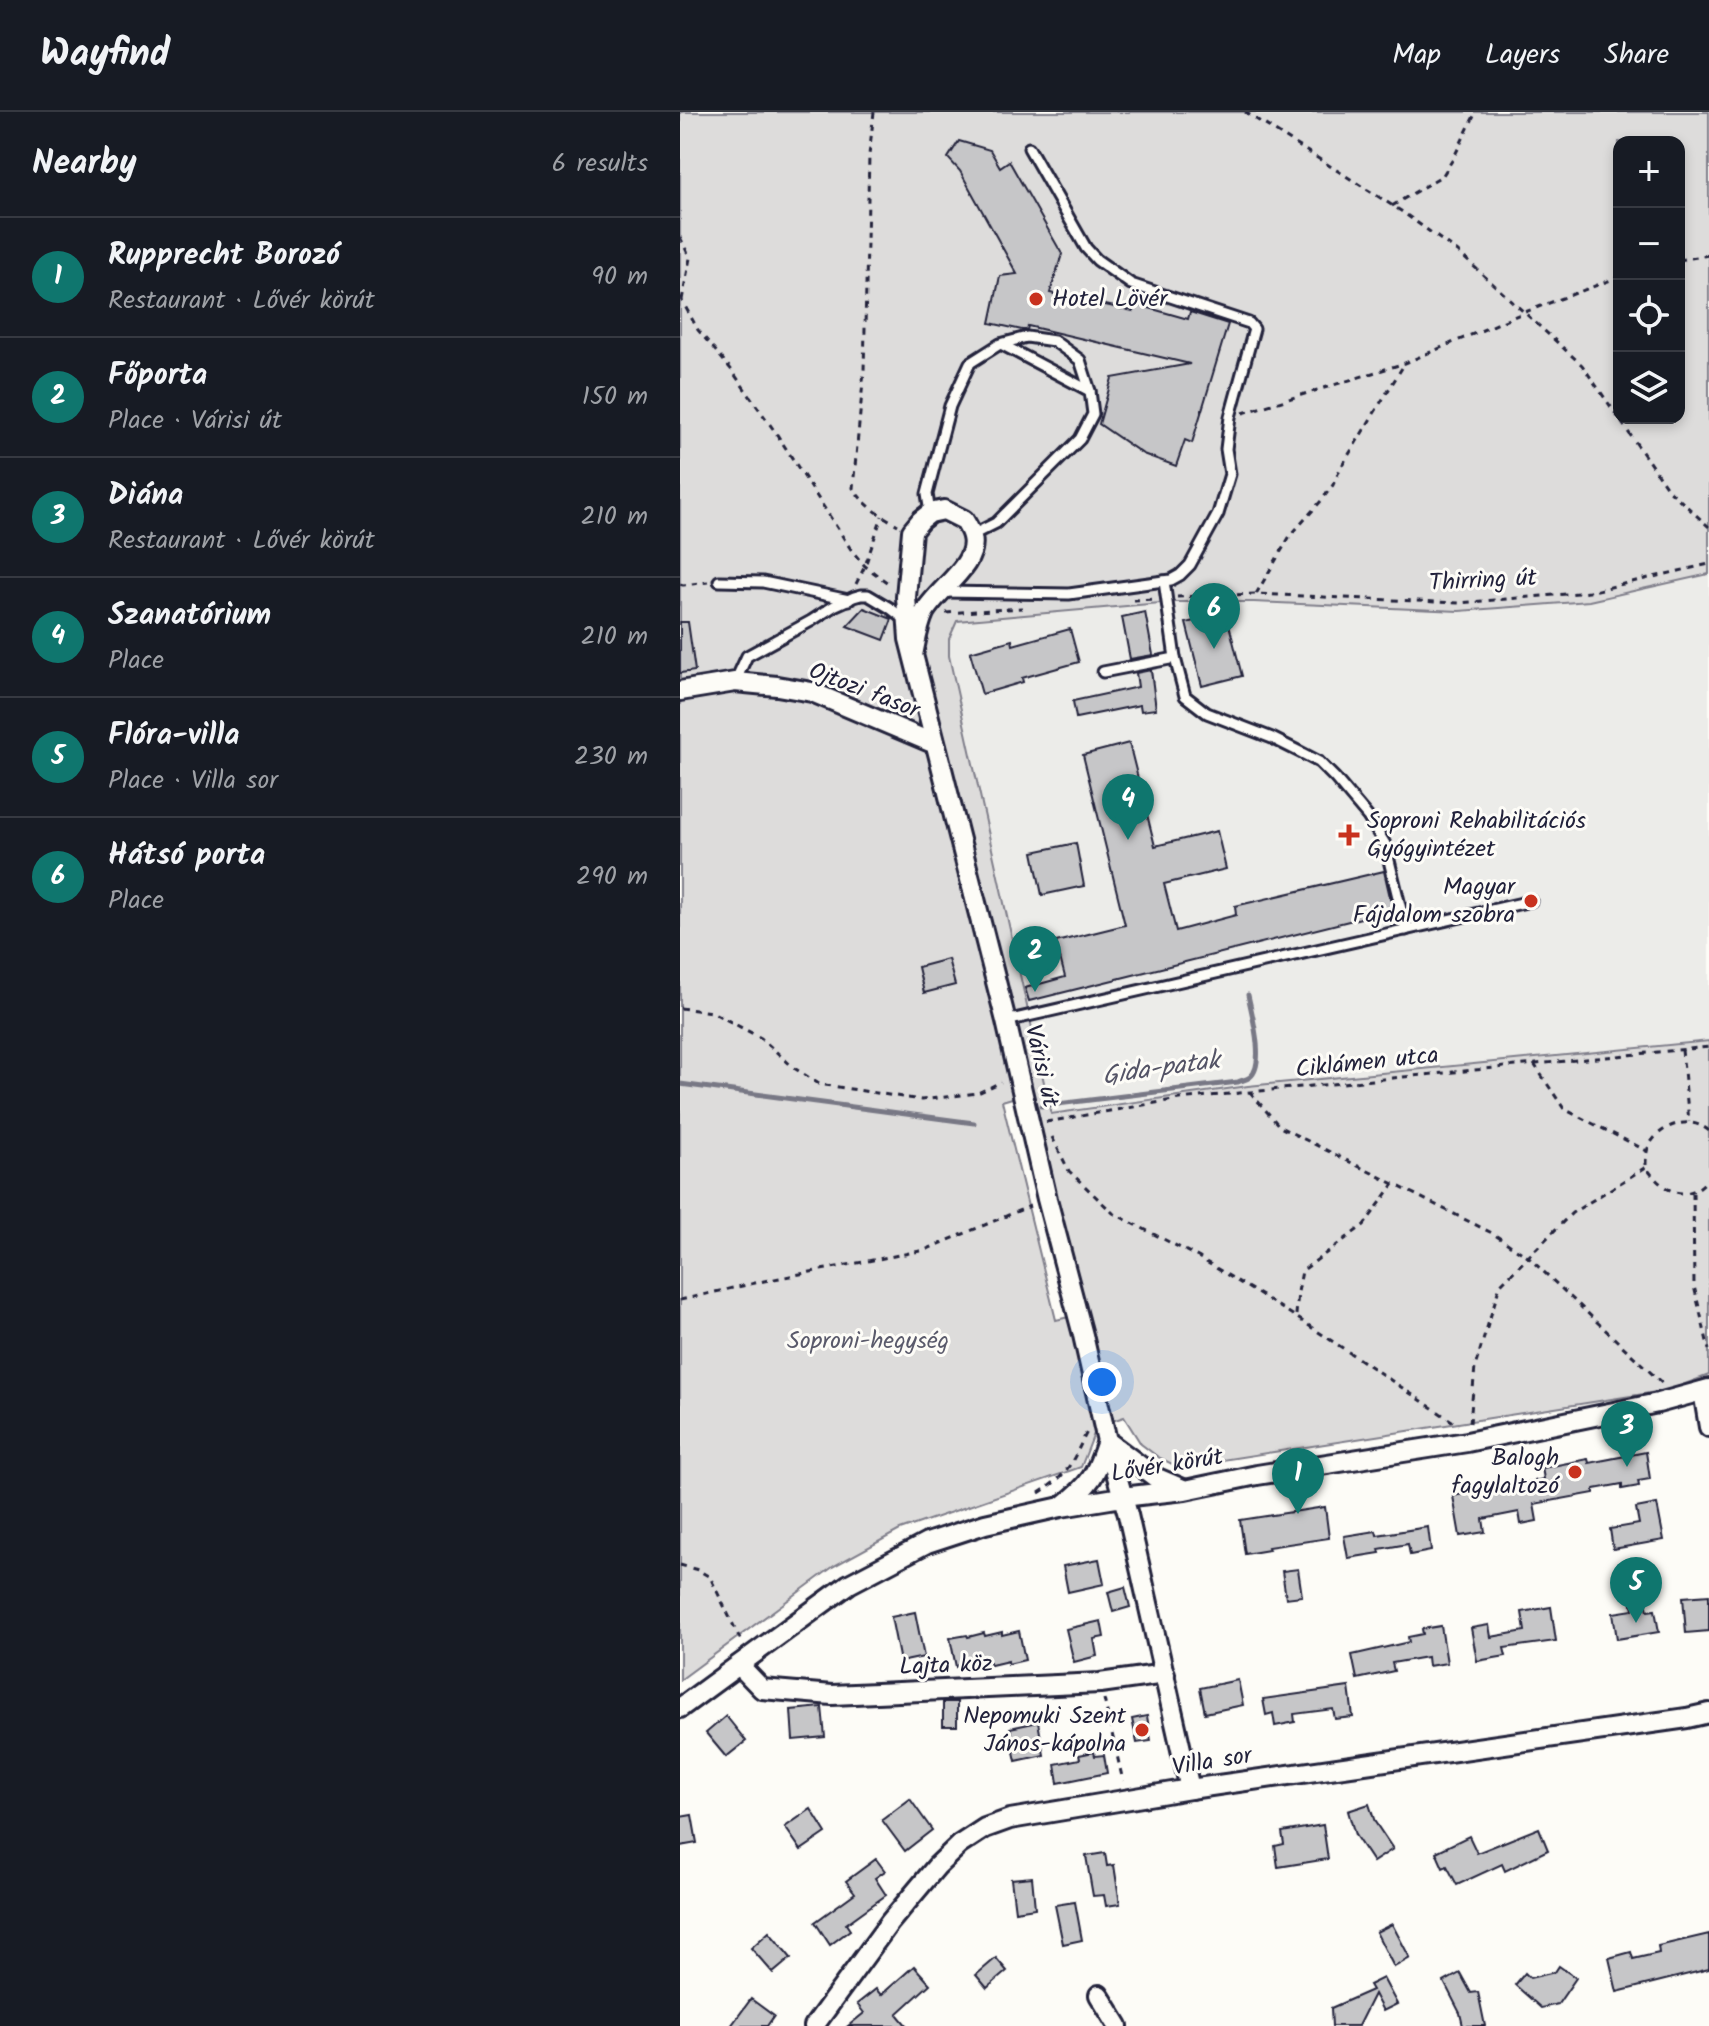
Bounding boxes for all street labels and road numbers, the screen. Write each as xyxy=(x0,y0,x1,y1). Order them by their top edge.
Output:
street label: Thirring út xyxy=(1428,559,1538,603)
street label: Ojtozi fasor xyxy=(803,652,927,731)
street label: Várisi út xyxy=(1013,1021,1070,1112)
street label: Ciklámen utca xyxy=(1294,1036,1440,1090)
street label: Lővér körút xyxy=(1108,1438,1227,1494)
street label: Lajta köz xyxy=(899,1645,993,1687)
street label: Villa sor xyxy=(1169,1736,1257,1788)

